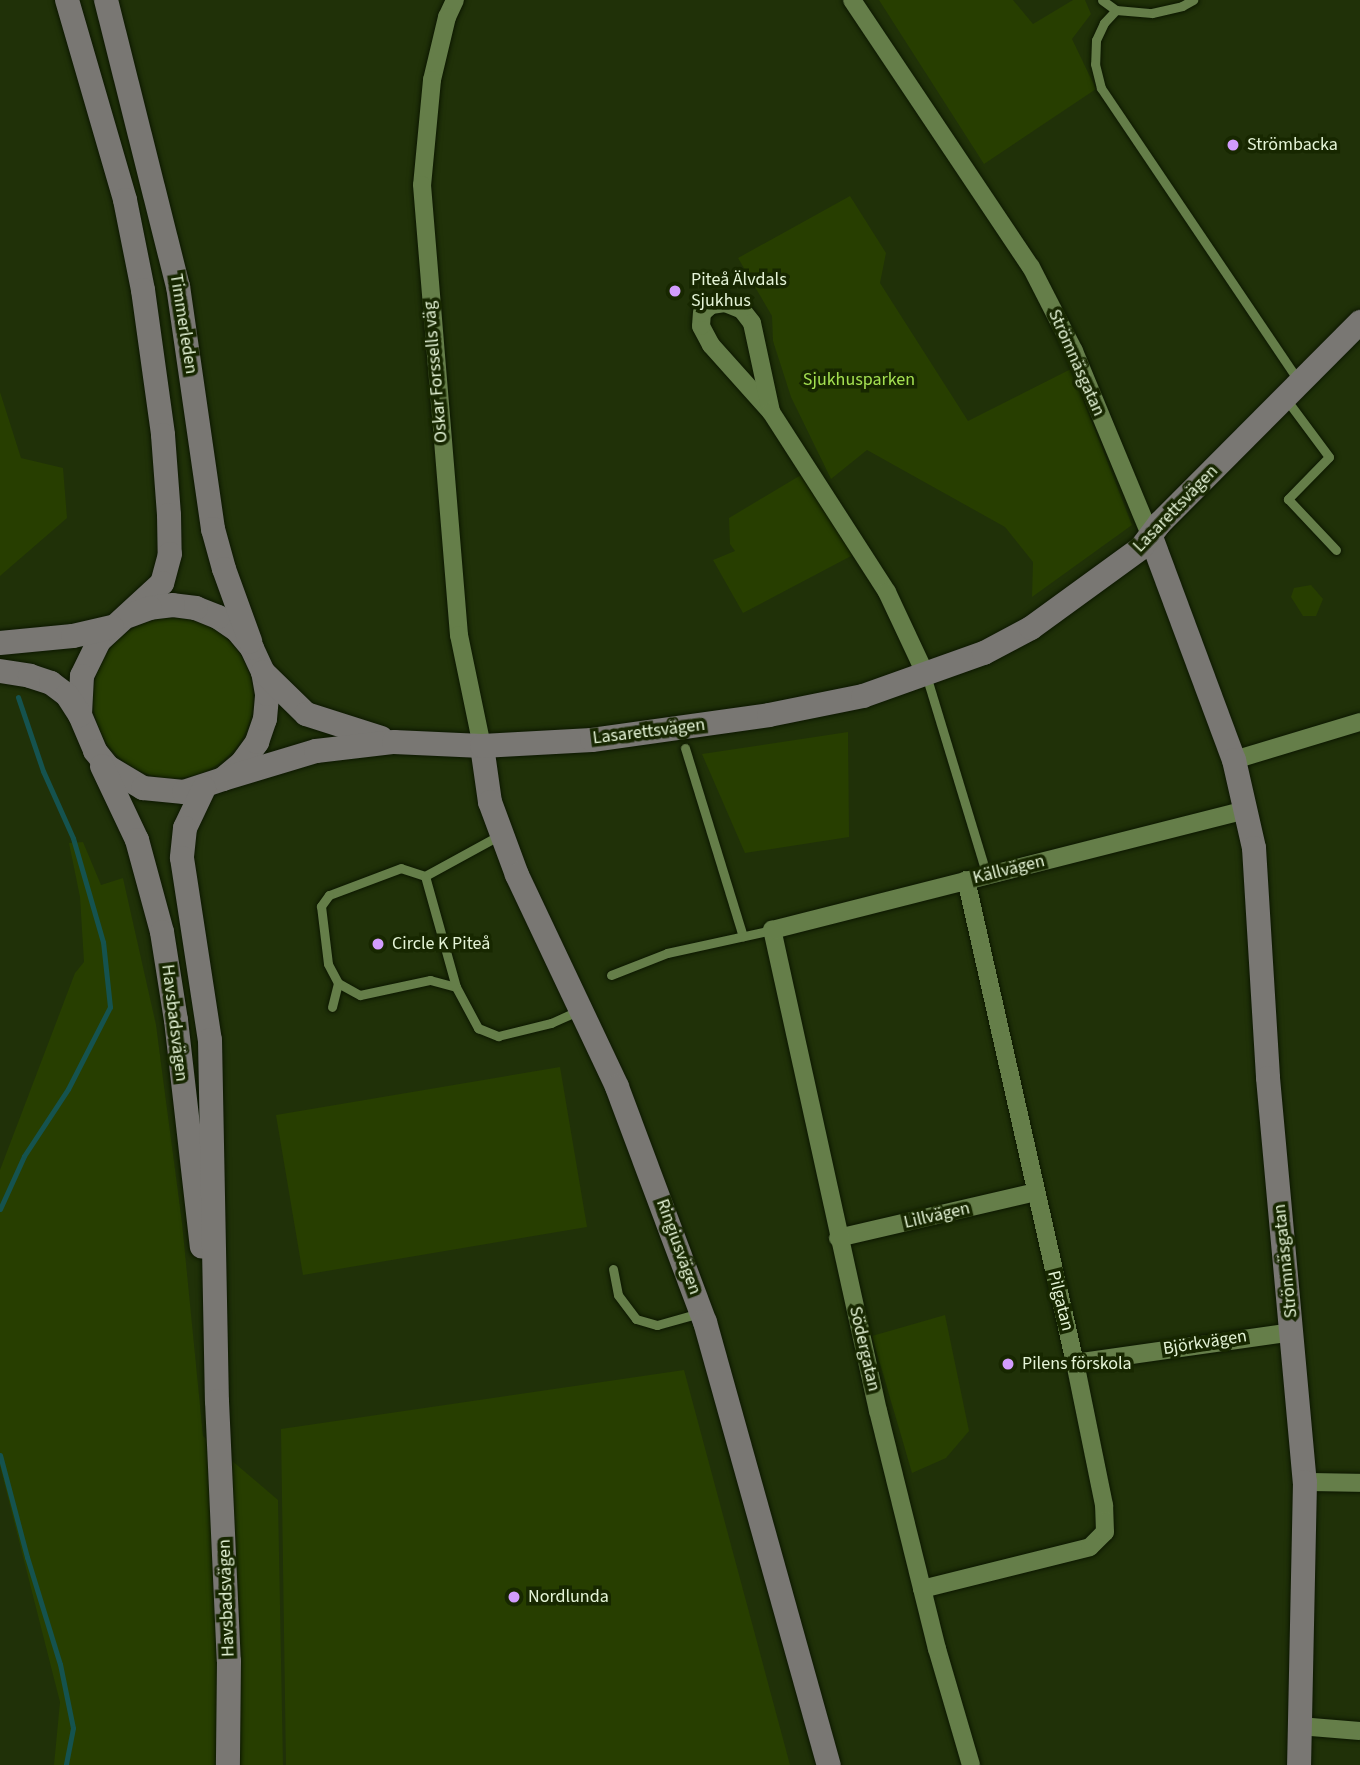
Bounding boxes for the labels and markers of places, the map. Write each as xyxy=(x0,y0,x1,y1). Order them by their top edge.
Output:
place label: Strömbacka xyxy=(1247,134,1338,156)
marker: Strömbacka xyxy=(1225,137,1241,153)
place label: Piteå Älvdals Sjukhus xyxy=(691,270,787,312)
marker: Piteå Älvdals Sjukhus xyxy=(665,281,685,301)
place label: Circle K Piteå xyxy=(392,933,490,955)
marker: Circle K Piteå xyxy=(370,936,386,952)
place label: Pilens förskola xyxy=(1022,1353,1132,1375)
marker: Pilens förskola xyxy=(1000,1356,1016,1372)
place label: Nordlunda xyxy=(528,1586,609,1608)
marker: Nordlunda xyxy=(506,1589,522,1605)

